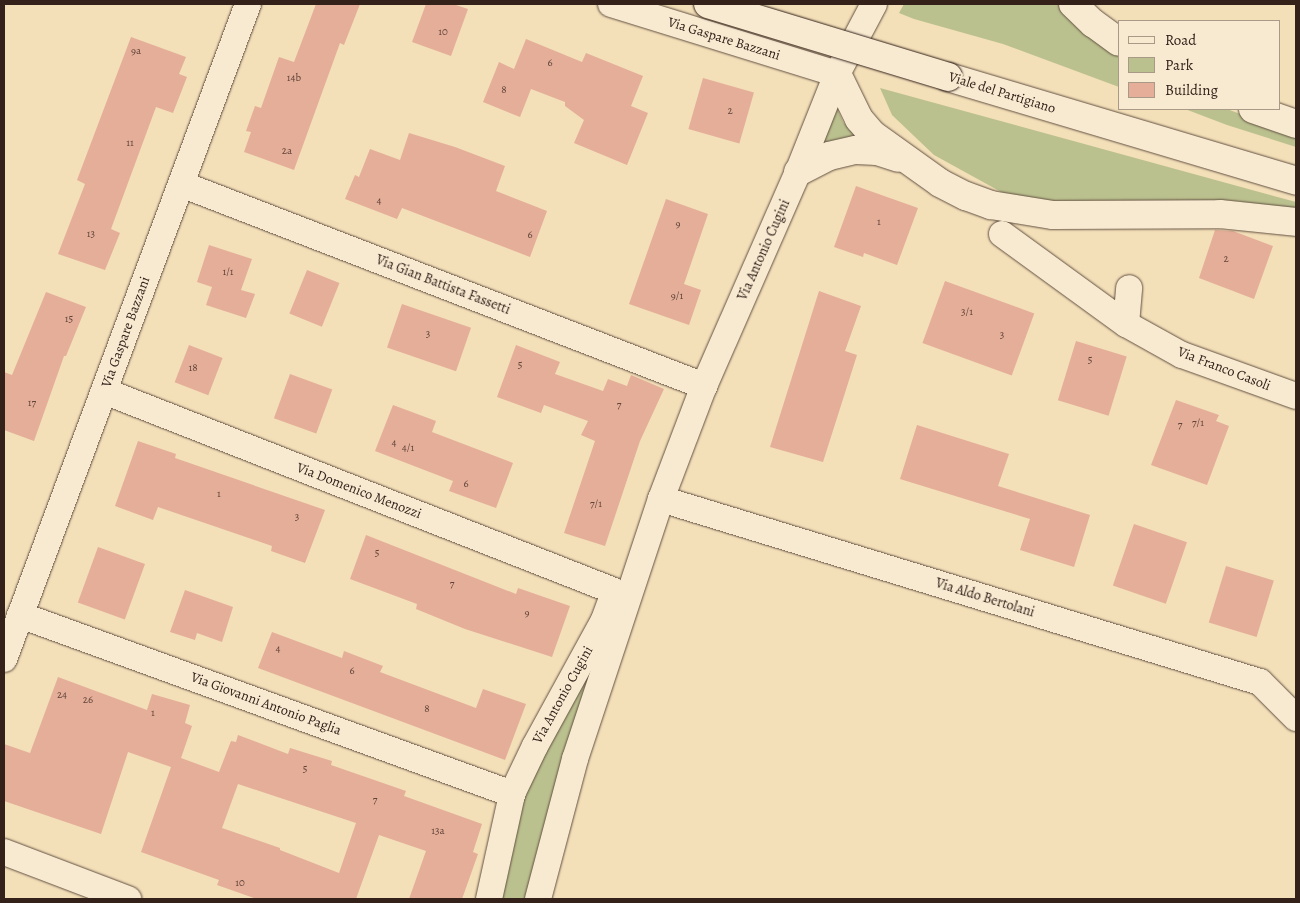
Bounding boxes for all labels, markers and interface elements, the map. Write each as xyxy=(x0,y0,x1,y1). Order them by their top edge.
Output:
street label: Via Gaspare Bazzani xyxy=(666,14,782,64)
legend xyxy=(1118,20,1280,110)
house number: 10 xyxy=(438,25,448,39)
text: Road xyxy=(1165,30,1196,50)
house number: 9a xyxy=(131,44,141,58)
text: Park xyxy=(1165,55,1193,75)
house number: 6 xyxy=(547,56,553,70)
street label: Viale del Partigiano xyxy=(947,69,1057,117)
house number: 14b xyxy=(287,71,301,85)
text: Building xyxy=(1165,80,1218,100)
house number: 8 xyxy=(501,83,507,97)
house number: 2 xyxy=(727,104,733,118)
house number: 11 xyxy=(126,136,134,150)
house number: 2a xyxy=(282,144,292,158)
house number: 4 xyxy=(377,194,381,208)
street label: Via Antonio Cugini xyxy=(734,197,794,303)
house number: 1 xyxy=(877,215,881,229)
house number: 9 xyxy=(675,217,681,231)
house number: 13 xyxy=(87,227,95,241)
house number: 6 xyxy=(527,228,533,242)
street label: Via Gian Battista Fassetti xyxy=(373,252,513,318)
house number: 2 xyxy=(1223,252,1229,266)
house number: 1/1 xyxy=(222,265,234,279)
street label: Via Gaspare Bazzani xyxy=(98,274,154,390)
house number: 9/1 xyxy=(671,289,683,303)
house number: 3/1 xyxy=(961,305,973,319)
house number: 15 xyxy=(65,312,73,326)
house number: 3 xyxy=(426,327,430,341)
house number: 3 xyxy=(1000,328,1004,342)
street label: Via Franco Casoli xyxy=(1175,344,1273,394)
house number: 5 xyxy=(1088,353,1092,367)
house number: 5 xyxy=(518,358,522,372)
house number: 18 xyxy=(188,361,198,375)
house number: 17 xyxy=(28,396,36,410)
house number: 7 xyxy=(617,398,621,412)
house number: 7/1 xyxy=(1192,416,1204,430)
house number: 7 xyxy=(1178,418,1182,432)
house number: 4 xyxy=(392,436,396,450)
house number: 4/1 xyxy=(402,441,414,455)
street label: Via Domenico Menozzi xyxy=(294,459,424,523)
house number: 6 xyxy=(463,477,469,491)
house number: 1 xyxy=(217,487,221,501)
house number: 7/1 xyxy=(590,497,602,511)
house number: 3 xyxy=(295,510,299,524)
house number: 5 xyxy=(375,546,379,560)
street label: Via Aldo Bertolani xyxy=(933,575,1037,621)
house number: 7 xyxy=(450,577,454,591)
house number: 9 xyxy=(524,606,530,620)
house number: 4 xyxy=(276,642,280,656)
street label: Via Antonio Cugini xyxy=(529,643,597,747)
house number: 6 xyxy=(349,664,355,678)
street label: Via Giovanni Antonio Paglia xyxy=(188,669,344,739)
house number: 24 xyxy=(57,688,67,702)
house number: 26 xyxy=(83,693,93,707)
house number: 8 xyxy=(424,702,430,716)
house number: 1 xyxy=(151,706,155,720)
house number: 5 xyxy=(303,762,307,776)
house number: 7 xyxy=(373,793,377,807)
house number: 13a xyxy=(431,824,445,838)
house number: 10 xyxy=(235,876,245,890)

